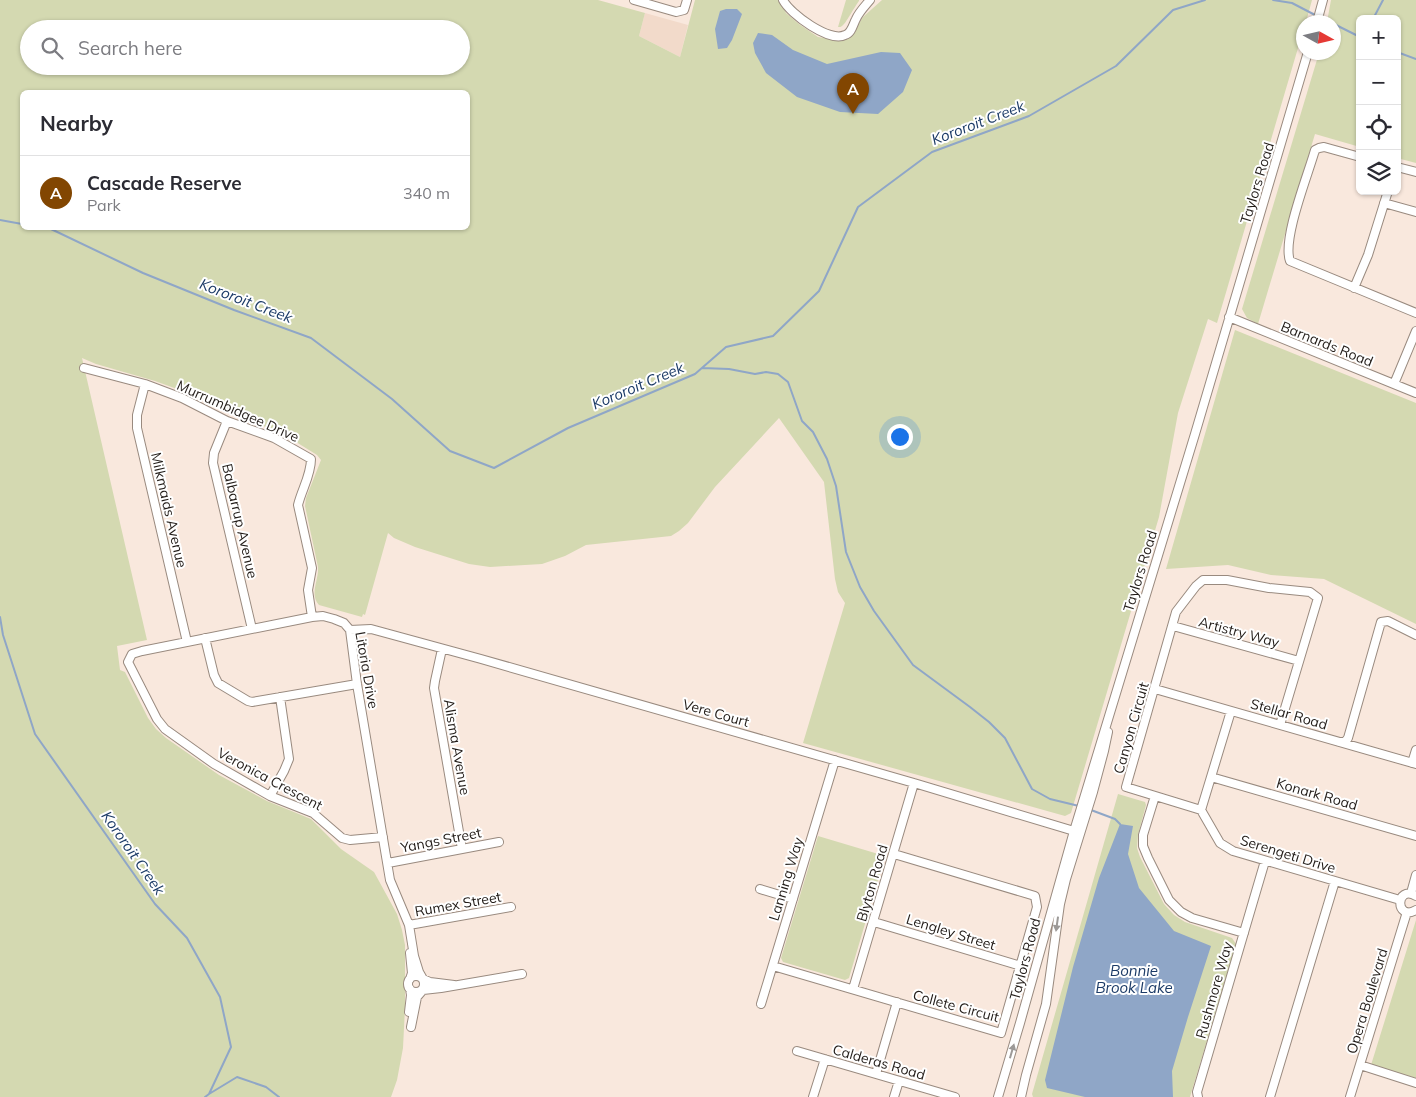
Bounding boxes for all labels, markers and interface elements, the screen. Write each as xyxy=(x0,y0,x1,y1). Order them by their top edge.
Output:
north arrow xyxy=(1296,15,1341,60)
map controls xyxy=(1356,15,1401,195)
button: + xyxy=(1356,15,1401,60)
search box xyxy=(20,20,470,75)
icon: search xyxy=(38,34,66,62)
text: Search here xyxy=(78,36,182,60)
button: − xyxy=(1356,60,1401,105)
pin: A xyxy=(837,73,869,114)
water label: Kororoit Creek xyxy=(929,96,1028,149)
button: locate xyxy=(1356,105,1401,150)
text: Nearby xyxy=(40,110,113,136)
street label: Taylors Road xyxy=(1236,140,1278,226)
button: layers xyxy=(1356,150,1401,195)
text: Cascade Reserve xyxy=(87,171,242,195)
text: A xyxy=(50,183,62,203)
text: 340 m xyxy=(403,183,450,203)
text: Park xyxy=(87,195,121,215)
water label: Kororoit Creek xyxy=(197,274,297,327)
street label: Barnards Road xyxy=(1278,317,1376,371)
water label: Kororoit Creek xyxy=(589,357,688,413)
street label: Murrumbidgee Drive xyxy=(174,376,302,446)
your location xyxy=(887,424,913,450)
street label: Milkmaids Avenue xyxy=(147,451,191,569)
street label: Balbarrup Avenue xyxy=(218,462,262,580)
street label: Taylors Road xyxy=(1119,528,1161,614)
street label: Artistry Way xyxy=(1197,613,1282,652)
street label: Litoria Drive xyxy=(351,630,383,710)
street label: Canyon Circuit xyxy=(1109,680,1153,776)
street label: Stellar Road xyxy=(1248,694,1330,734)
street label: Vere Court xyxy=(681,695,751,731)
street label: Alisma Avenue xyxy=(440,698,474,796)
street label: Veronica Crescent xyxy=(214,744,326,814)
street label: Konark Road xyxy=(1274,774,1360,814)
water label: Kororoit Creek xyxy=(97,807,170,899)
street label: Yangs Street xyxy=(398,823,483,857)
street label: Serengeti Drive xyxy=(1238,831,1338,877)
street label: Lanning Way xyxy=(765,834,807,923)
street label: Blyton Road xyxy=(852,842,892,924)
street label: Rumex Street xyxy=(413,888,503,920)
street label: Lengley Street xyxy=(904,910,998,954)
street label: Taylors Road xyxy=(1005,916,1045,1002)
one-way arrow xyxy=(1053,916,1061,932)
street label: Rushmore Way xyxy=(1192,939,1237,1041)
street label: Opera Boulevard xyxy=(1342,946,1392,1056)
water label: Bonnie Brook Lake xyxy=(1095,961,1173,997)
street label: Collete Circuit xyxy=(911,986,1001,1026)
street label: Calderas Road xyxy=(831,1040,927,1084)
one-way arrow xyxy=(1009,1043,1017,1058)

